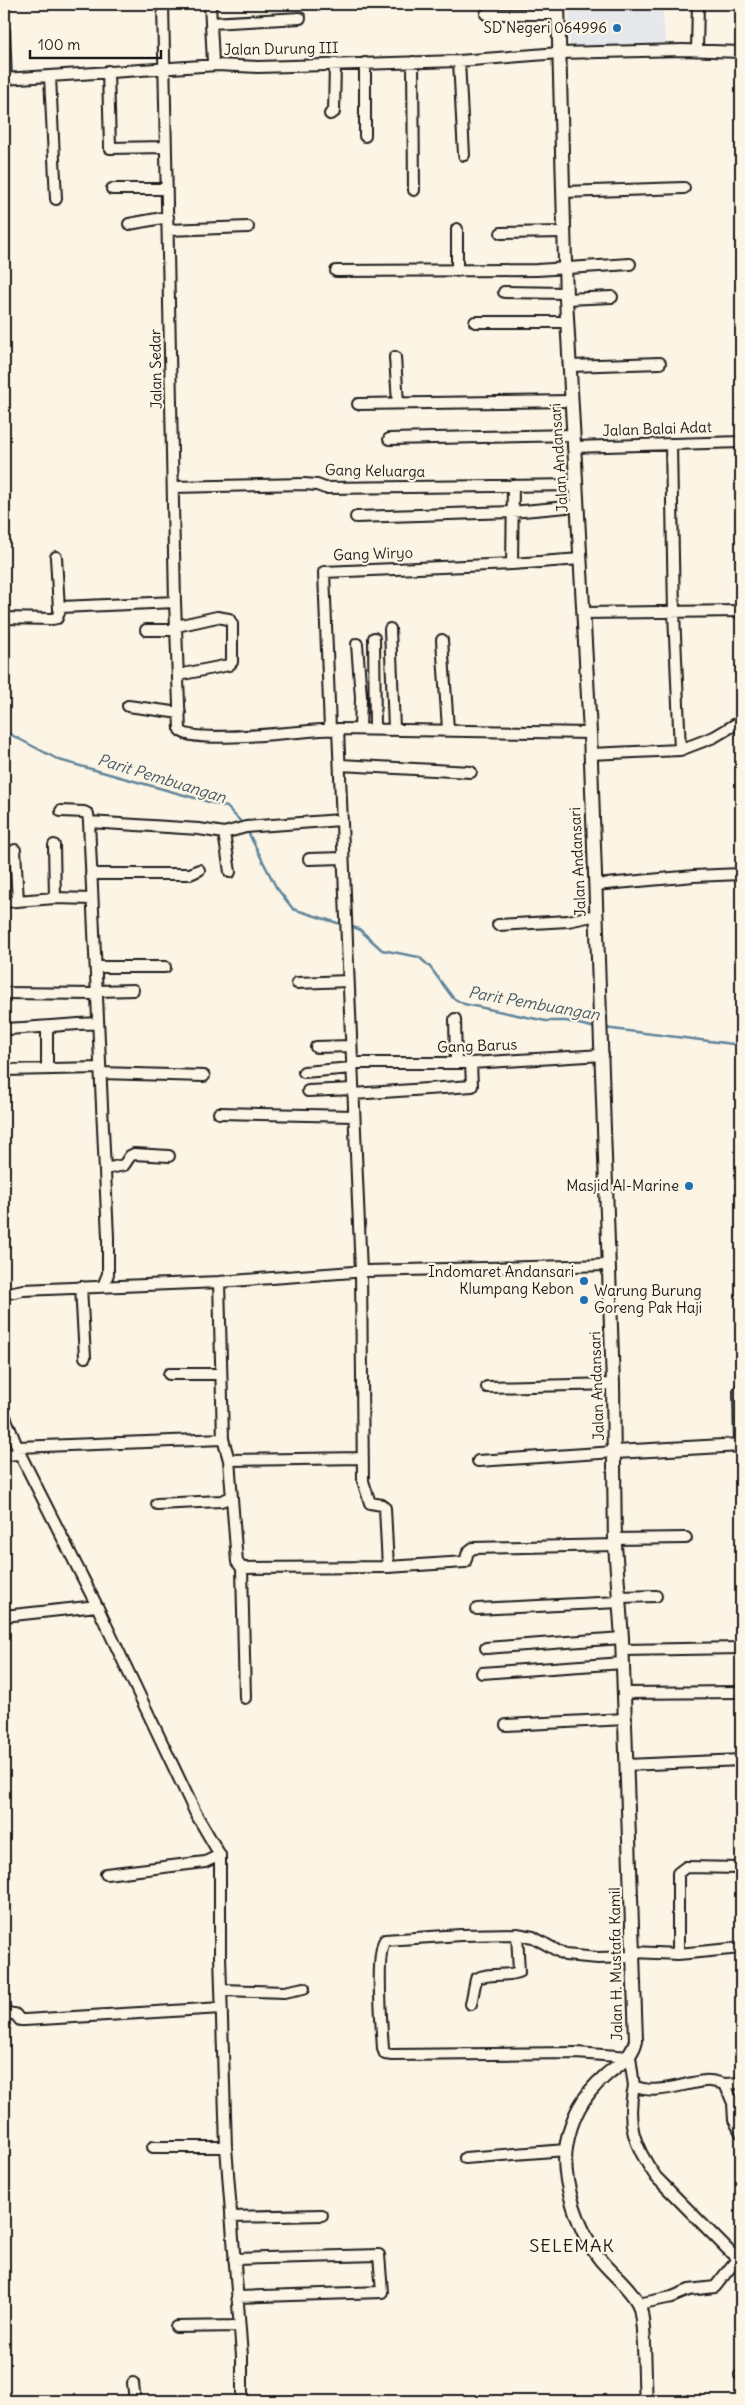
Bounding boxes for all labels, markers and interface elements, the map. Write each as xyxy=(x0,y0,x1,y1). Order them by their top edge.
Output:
place label: SD Negeri 064996 xyxy=(484,18,607,37)
marker: SD Negeri 064996 xyxy=(611,22,623,34)
scale bar xyxy=(30,28,161,60)
text: 100 m xyxy=(38,35,80,54)
street label: Jalan Durung III xyxy=(223,38,339,59)
street label: Jalan Sedar xyxy=(145,329,166,409)
street label: Jalan Andansari xyxy=(545,403,572,513)
street label: Jalan Balai Adat xyxy=(602,417,712,440)
street label: Gang Keluarga xyxy=(325,460,426,481)
street label: Gang Wiryo xyxy=(333,543,413,564)
water label: Parit Pembuangan xyxy=(95,749,229,807)
street label: Jalan Andansari xyxy=(565,807,590,917)
water label: Parit Pembuangan xyxy=(467,982,602,1025)
street label: Gang Barus xyxy=(437,1035,518,1056)
place label: Masjid Al-Marine xyxy=(566,1176,679,1195)
marker: Masjid Al-Marine xyxy=(683,1180,695,1192)
place label: Indomaret Andansari Klumpang Kebon xyxy=(428,1262,574,1298)
marker: Indomaret Andansari Klumpang Kebon xyxy=(578,1275,590,1287)
place label: Warung Burung Goreng Pak Haji xyxy=(594,1281,702,1317)
marker: Warung Burung Goreng Pak Haji xyxy=(578,1294,590,1306)
street label: Jalan Andansari xyxy=(585,1331,608,1441)
street label: Jalan H. Mustafa Kamil xyxy=(605,1887,626,2041)
district label: SELEMAK xyxy=(529,2234,615,2257)

